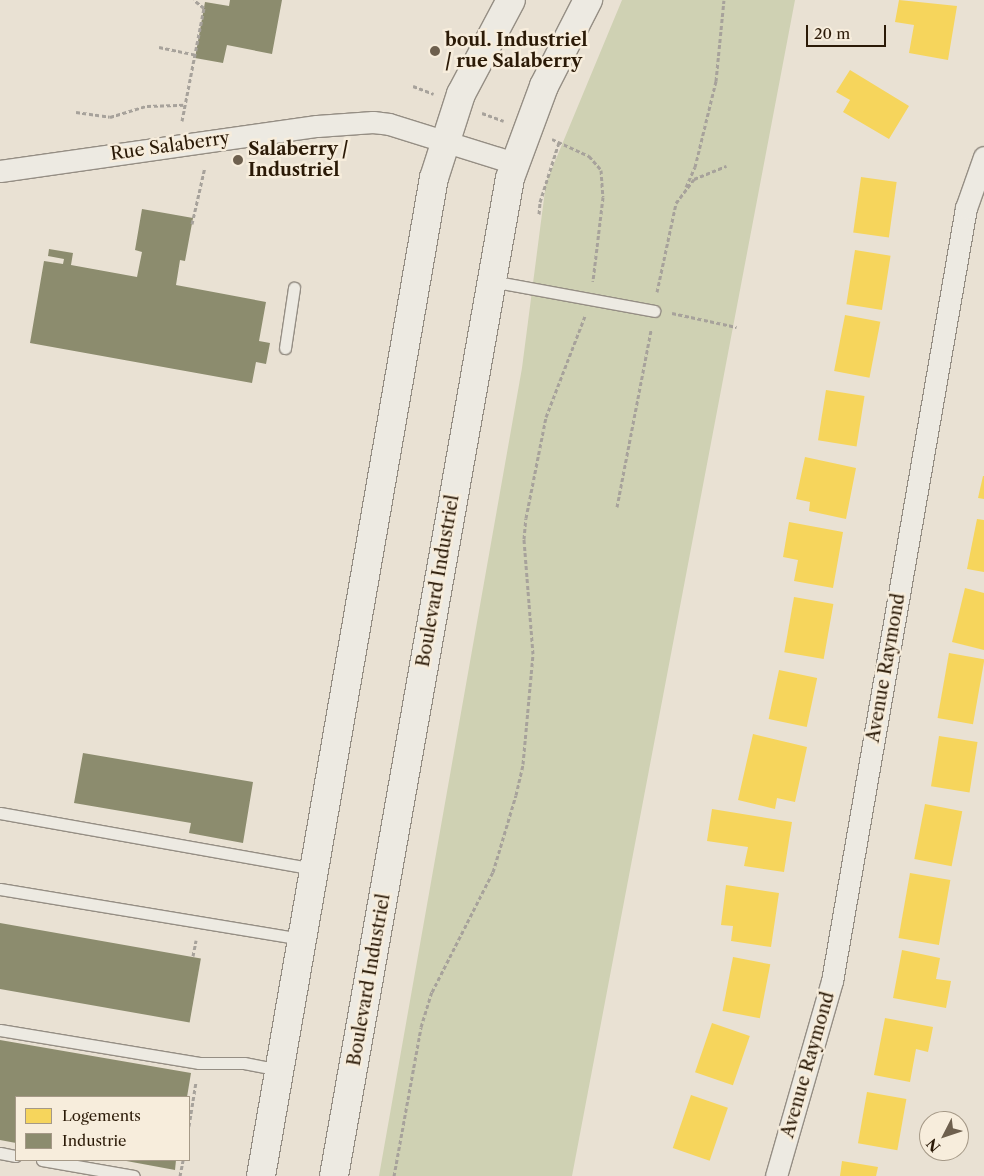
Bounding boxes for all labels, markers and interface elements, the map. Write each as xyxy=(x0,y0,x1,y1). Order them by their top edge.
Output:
scale bar xyxy=(809,15,889,47)
text: 20 m xyxy=(814,24,850,43)
place label: boul. Industriel / rue Salaberry xyxy=(445,30,588,72)
marker: boul. Industriel / rue Salaberry xyxy=(429,45,441,57)
street label: Rue Salaberry xyxy=(109,127,231,165)
place label: Salaberry / Industriel xyxy=(248,139,349,182)
marker: Salaberry / Industriel xyxy=(232,154,244,166)
street label: Boulevard Industriel xyxy=(412,493,464,669)
street label: Avenue Raymond xyxy=(862,592,910,744)
street label: Boulevard Industriel xyxy=(343,892,395,1068)
street label: Avenue Raymond xyxy=(777,989,839,1141)
legend xyxy=(15,1096,190,1161)
text: Logements xyxy=(62,1106,141,1125)
north arrow xyxy=(919,1111,969,1161)
text: Industrie xyxy=(62,1131,126,1150)
text: N xyxy=(923,1135,944,1156)

